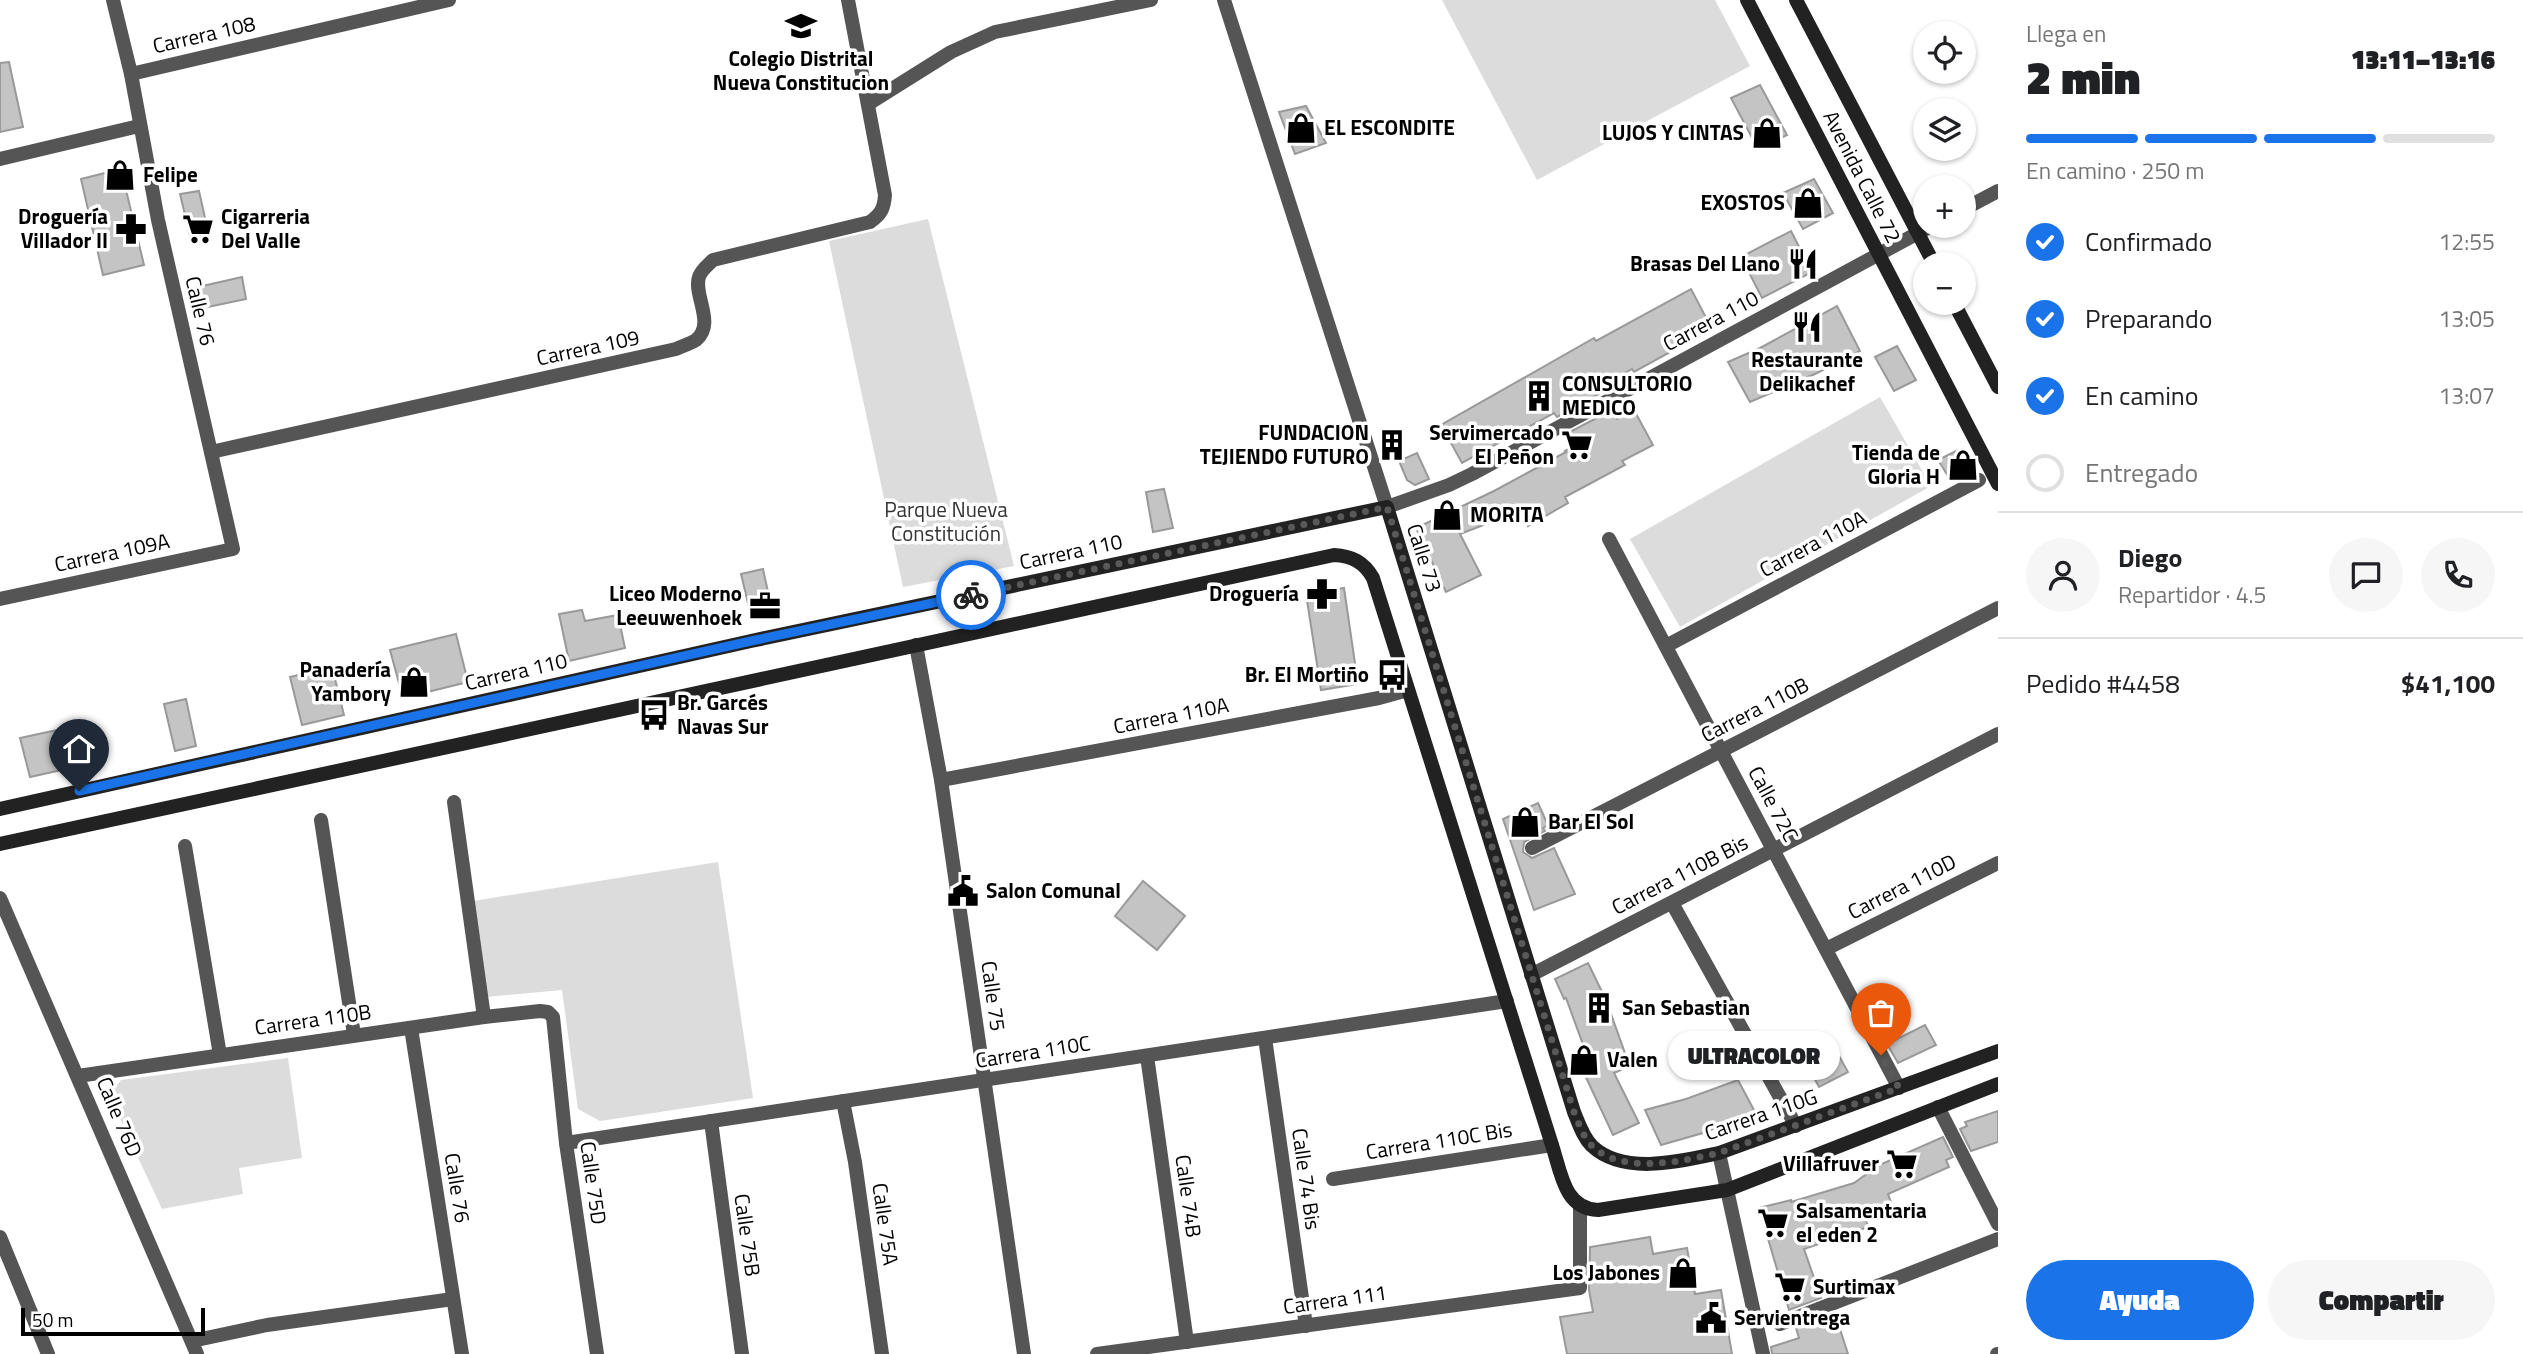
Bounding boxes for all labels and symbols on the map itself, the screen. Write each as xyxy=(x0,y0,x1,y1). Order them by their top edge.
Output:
street label: Carrera 108 xyxy=(149,7,259,61)
school or university icon: Colegio Distrital Nueva Constitucion xyxy=(784,9,818,43)
place label: Colegio Distrital Nueva Constitucion xyxy=(713,42,889,98)
street label: Avenida Calle 72 xyxy=(1816,105,1910,248)
shop icon: EL ESCONDITE xyxy=(1284,111,1318,145)
place label: EL ESCONDITE xyxy=(1324,111,1455,143)
place label: LUJOS Y CINTAS xyxy=(1602,116,1744,148)
shop icon: LUJOS Y CINTAS xyxy=(1750,116,1784,150)
shop icon: Felipe xyxy=(103,158,137,192)
place label: Felipe xyxy=(143,158,198,190)
place label: EXOSTOS xyxy=(1701,186,1785,218)
shop icon: EXOSTOS xyxy=(1791,186,1825,220)
place label: Droguería Villador II xyxy=(18,200,108,256)
place label: Cigarreria Del Valle xyxy=(221,200,310,256)
pharmacy icon: Droguería Villador II xyxy=(114,212,148,246)
supermarket icon: Cigarreria Del Valle xyxy=(181,212,215,246)
place label: Brasas Del Llano xyxy=(1630,247,1780,279)
restaurant icon: Brasas Del Llano xyxy=(1786,247,1820,281)
street label: Calle 76 xyxy=(177,273,224,349)
street label: Carrera 110 xyxy=(1657,281,1764,359)
restaurant icon: Restaurante Delikachef xyxy=(1790,310,1824,344)
street label: Carrera 109 xyxy=(533,321,642,374)
place label: Restaurante Delikachef xyxy=(1751,343,1863,399)
place label: CONSULTORIO MEDICO xyxy=(1562,367,1692,423)
building icon: CONSULTORIO MEDICO xyxy=(1522,379,1556,413)
place label: FUNDACION TEJIENDO FUTURO xyxy=(1200,416,1369,472)
place label: Servimercado El Peñon xyxy=(1429,416,1554,472)
building icon: FUNDACION TEJIENDO FUTURO xyxy=(1375,428,1409,462)
supermarket icon: Servimercado El Peñon xyxy=(1560,428,1594,462)
place label: Tienda de Gloria H xyxy=(1852,436,1940,492)
shop icon: Tienda de Gloria H xyxy=(1946,448,1980,482)
park label: Parque Nueva Constitución xyxy=(884,493,1008,549)
shop icon: MORITA xyxy=(1430,498,1464,532)
place label: MORITA xyxy=(1470,498,1544,530)
street label: Carrera 110A xyxy=(1753,501,1872,585)
street label: Calle 73 xyxy=(1399,519,1451,596)
street label: Carrera 109A xyxy=(51,524,173,580)
street label: Carrera 110 xyxy=(1016,525,1125,578)
courier xyxy=(936,560,1006,630)
place label: Liceo Moderno Leeuwenhoek xyxy=(609,577,742,633)
place label: Droguería xyxy=(1209,577,1299,609)
pharmacy icon: Droguería xyxy=(1305,577,1339,611)
office icon: Liceo Moderno Leeuwenhoek xyxy=(748,589,782,623)
street label: Carrera 110 xyxy=(461,644,570,698)
place label: Panadería Yambory xyxy=(299,653,391,709)
place label: Br. El Mortiño xyxy=(1245,658,1369,690)
bus stop icon: Br. El Mortiño xyxy=(1375,658,1409,692)
shop icon: Panadería Yambory xyxy=(397,665,431,699)
street label: Carrera 110B xyxy=(1695,668,1814,750)
place label: Br. Garcés Navas Sur xyxy=(677,686,769,742)
street label: Carrera 110A xyxy=(1110,688,1232,742)
bus stop icon: Br. Garcés Navas Sur xyxy=(637,698,671,732)
pin xyxy=(49,719,109,791)
street label: Calle 72C xyxy=(1741,760,1807,847)
shop icon: Bar El Sol xyxy=(1508,805,1542,839)
place label: Bar El Sol xyxy=(1548,805,1634,837)
street label: Carrera 110B Bis xyxy=(1606,826,1753,922)
street label: Carrera 110D xyxy=(1842,845,1961,927)
public building icon: Salon Comunal xyxy=(946,874,980,908)
place label: Salon Comunal xyxy=(986,874,1121,906)
street label: Calle 75 xyxy=(973,959,1015,1033)
pin xyxy=(1851,983,1911,1055)
building icon: San Sebastian xyxy=(1582,991,1616,1025)
place label: San Sebastian xyxy=(1622,991,1750,1023)
street label: Carrera 110B xyxy=(252,995,373,1043)
street label: Carrera 110C xyxy=(973,1026,1093,1076)
callout: ULTRACOLOR xyxy=(1668,1030,1839,1080)
shop icon: Valen xyxy=(1567,1043,1601,1077)
place label: Valen xyxy=(1607,1043,1658,1075)
street label: Calle 76D xyxy=(89,1072,151,1161)
street label: Carrera 110G xyxy=(1700,1080,1821,1148)
street label: Carrera 110C Bis xyxy=(1363,1113,1514,1167)
street label: Calle 74 Bis xyxy=(1284,1126,1330,1232)
street label: Calle 75D xyxy=(572,1139,616,1227)
place label: Villafruver xyxy=(1783,1147,1879,1179)
supermarket icon: Villafruver xyxy=(1885,1147,1919,1181)
street label: Calle 76 xyxy=(437,1151,479,1225)
street label: Calle 74B xyxy=(1167,1152,1211,1239)
street label: Calle 75A xyxy=(864,1181,908,1268)
street label: Calle 75B xyxy=(726,1191,770,1278)
place label: Salsamentaria el eden 2 xyxy=(1796,1194,1927,1250)
supermarket icon: Salsamentaria el eden 2 xyxy=(1756,1206,1790,1240)
place label: Los Jabones xyxy=(1552,1256,1660,1288)
shop icon: Los Jabones xyxy=(1666,1256,1700,1290)
supermarket icon: Surtimax xyxy=(1773,1270,1807,1304)
place label: Surtimax xyxy=(1813,1270,1895,1302)
street label: Carrera 111 xyxy=(1281,1276,1389,1322)
public building icon: Servientrega xyxy=(1694,1301,1728,1335)
place label: Servientrega xyxy=(1734,1301,1851,1333)
scale bar xyxy=(21,1305,205,1337)

